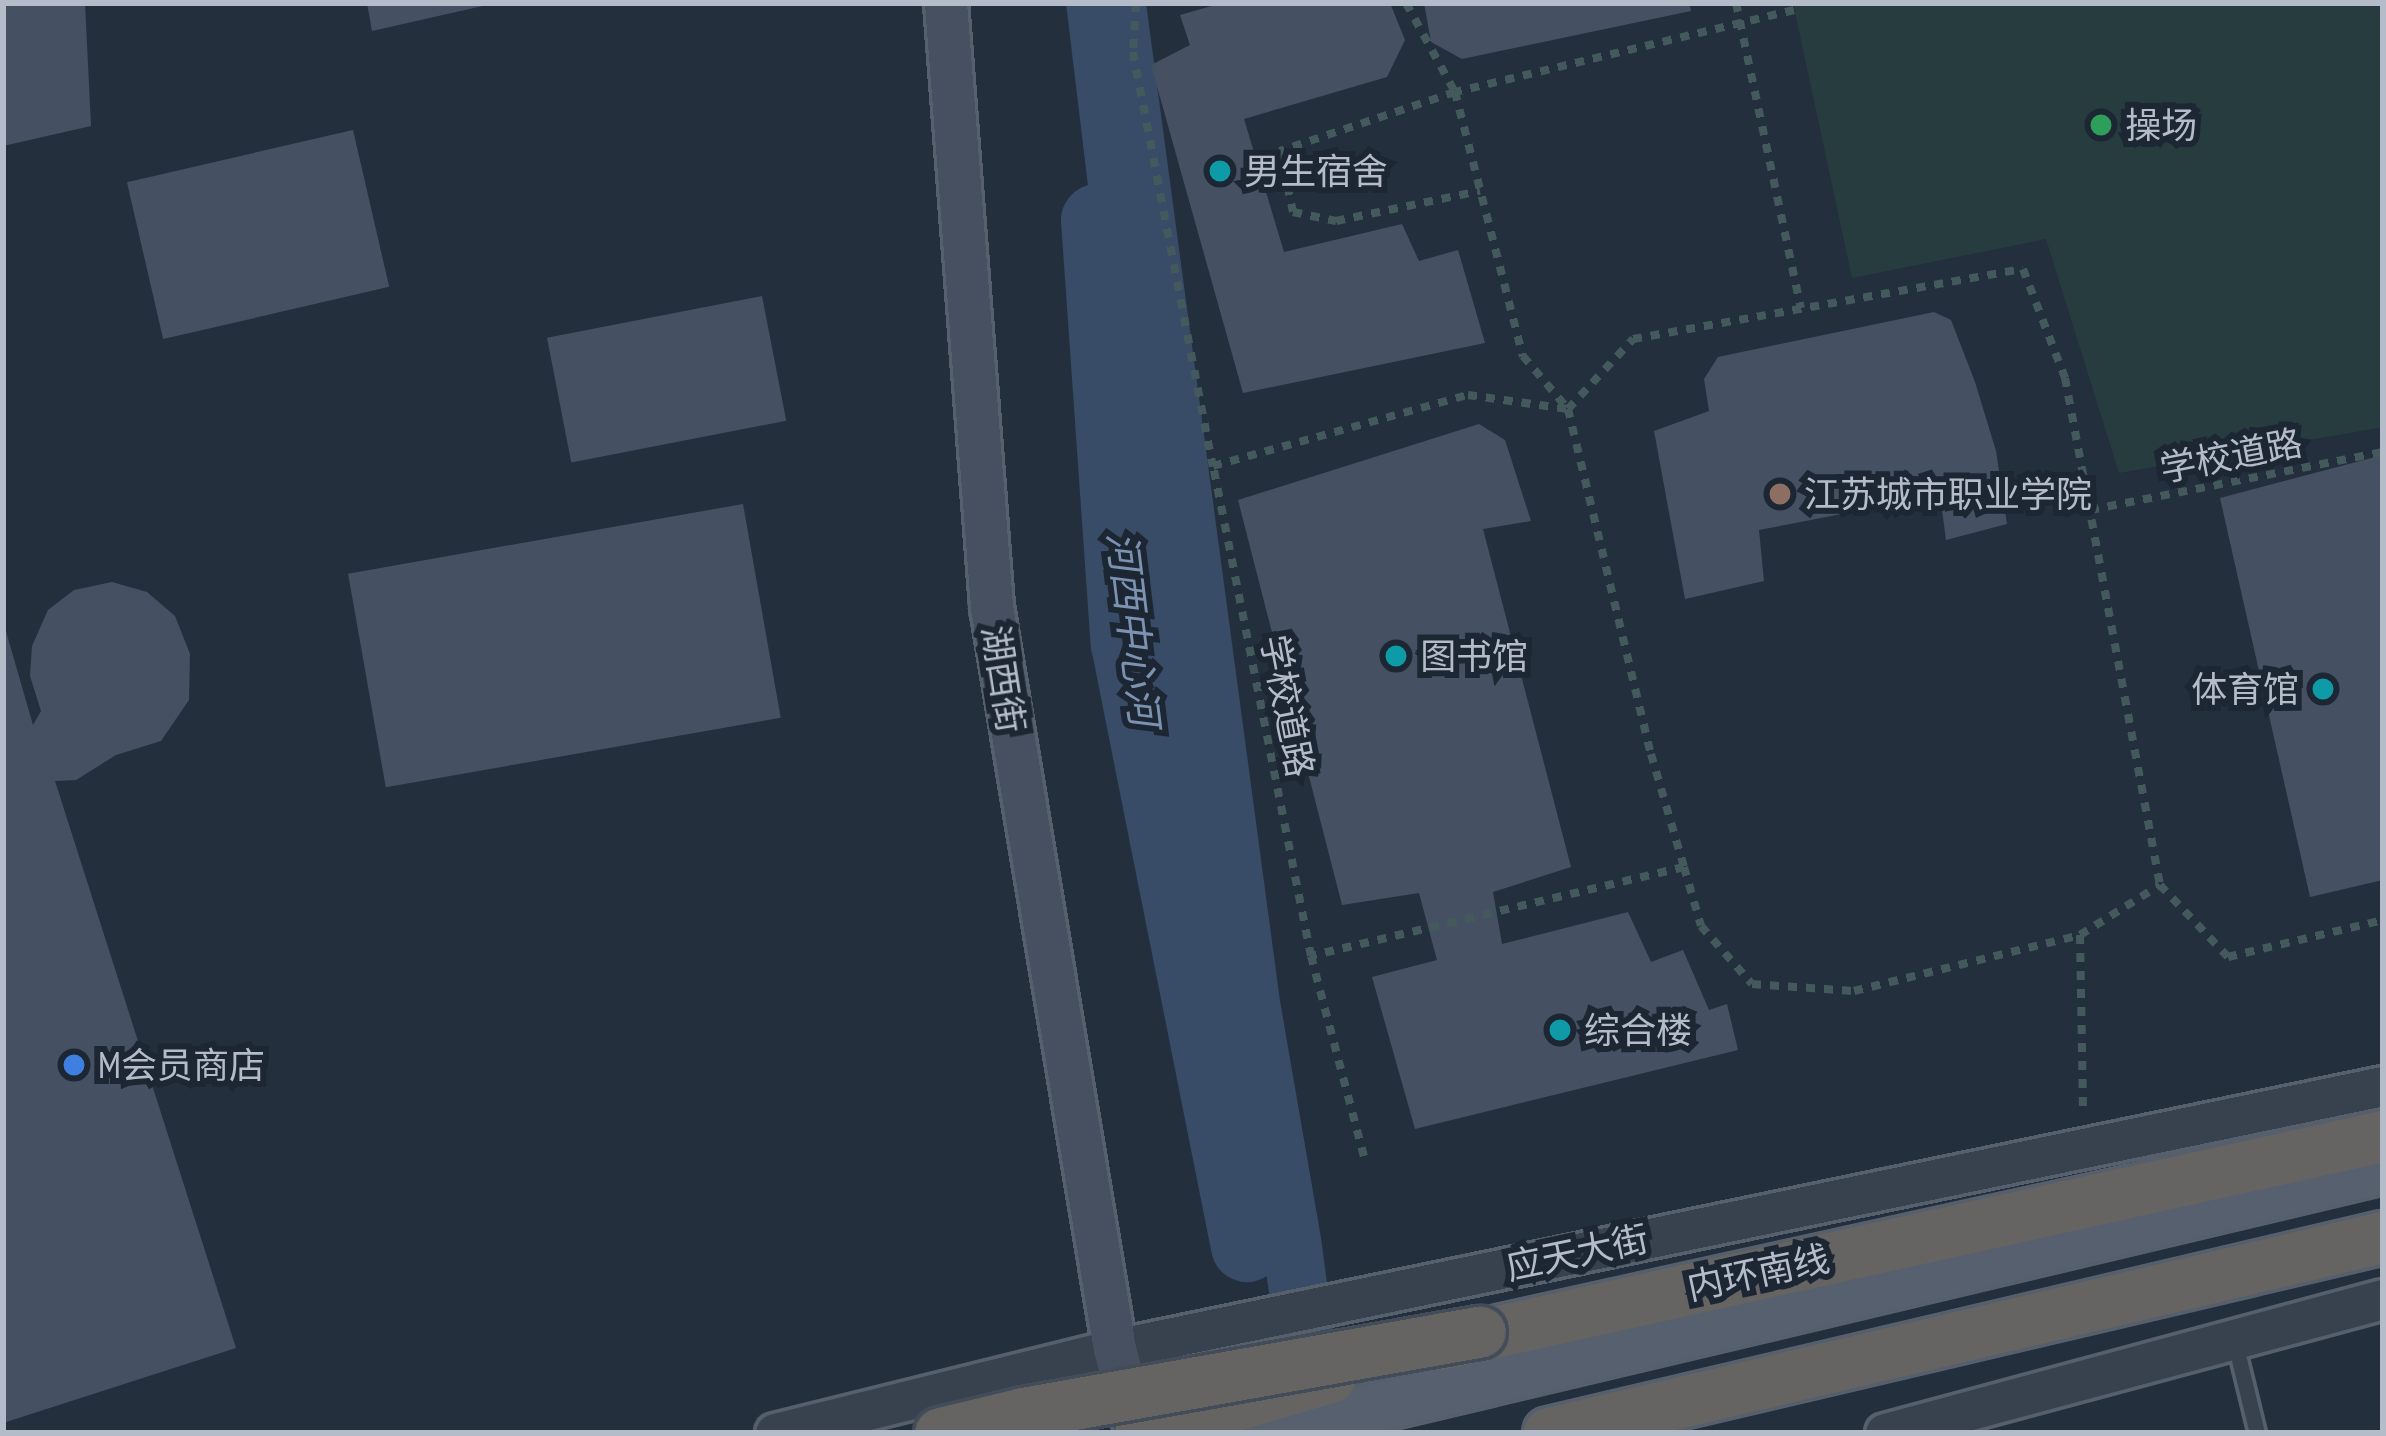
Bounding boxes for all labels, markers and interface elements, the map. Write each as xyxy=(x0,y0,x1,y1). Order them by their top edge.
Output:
place label: 操场 xyxy=(2125,103,2197,147)
marker: 操场 xyxy=(2088,112,2114,138)
place label: 男生宿舍 xyxy=(1244,149,1388,193)
marker: 男生宿舍 xyxy=(1207,158,1233,184)
street label: 学校道路 xyxy=(2156,420,2306,490)
place label: 江苏城市职业学院 xyxy=(1804,472,2092,516)
marker: 江苏城市职业学院 xyxy=(1767,481,1793,507)
water label: 河西中心河 xyxy=(1098,529,1168,729)
street label: 湖西街 xyxy=(974,622,1034,736)
street label: 学校道路 xyxy=(1253,631,1323,781)
place label: 图书馆 xyxy=(1420,634,1528,678)
marker: 图书馆 xyxy=(1383,643,1409,669)
place label: 体育馆 xyxy=(2191,667,2299,711)
marker: 体育馆 xyxy=(2310,676,2336,702)
place label: 综合楼 xyxy=(1584,1008,1692,1052)
marker: 综合楼 xyxy=(1547,1017,1573,1043)
place label: M会员商店 xyxy=(98,1043,265,1087)
marker: M会员商店 xyxy=(61,1052,87,1078)
street label: 应天大街 xyxy=(1502,1216,1652,1288)
street label: 内环南线 xyxy=(1683,1236,1833,1308)

